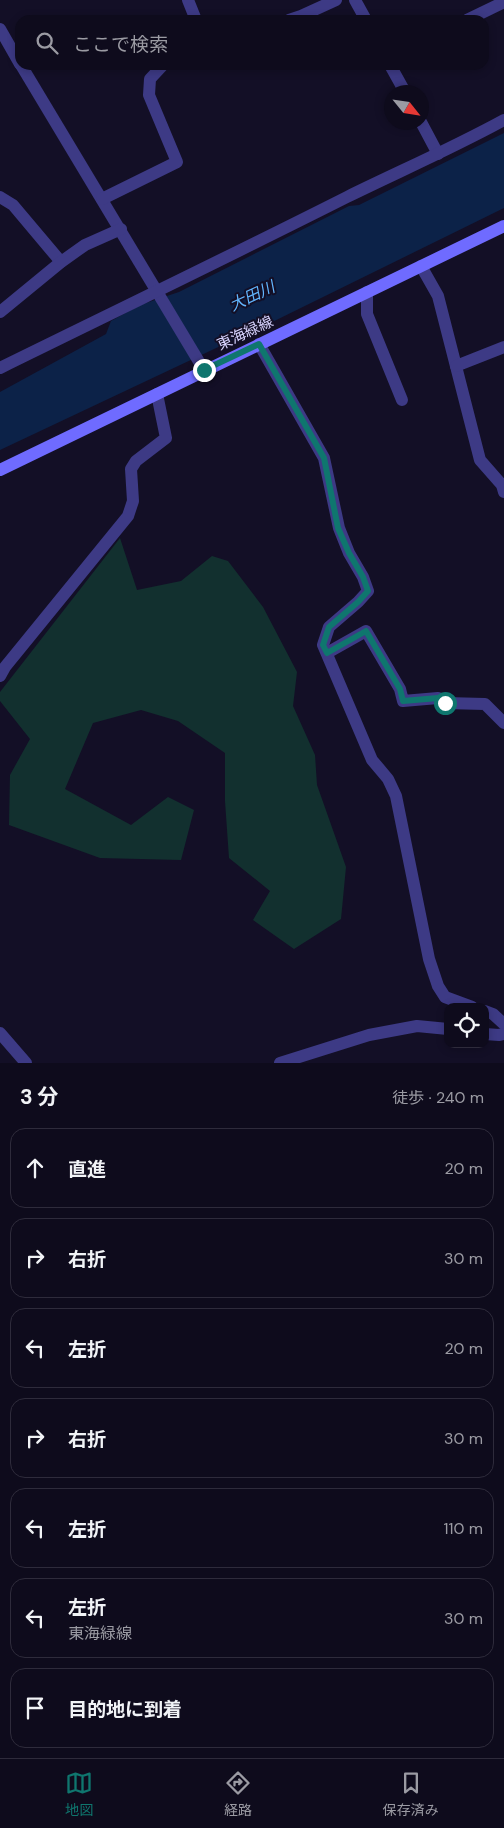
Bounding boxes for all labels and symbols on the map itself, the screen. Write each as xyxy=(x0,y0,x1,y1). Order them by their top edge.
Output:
north arrow xyxy=(384,85,429,130)
water label: 大田川 xyxy=(226,275,280,316)
street label: 東海緑線 xyxy=(214,311,276,355)
route end xyxy=(193,359,216,382)
route start xyxy=(434,692,457,715)

